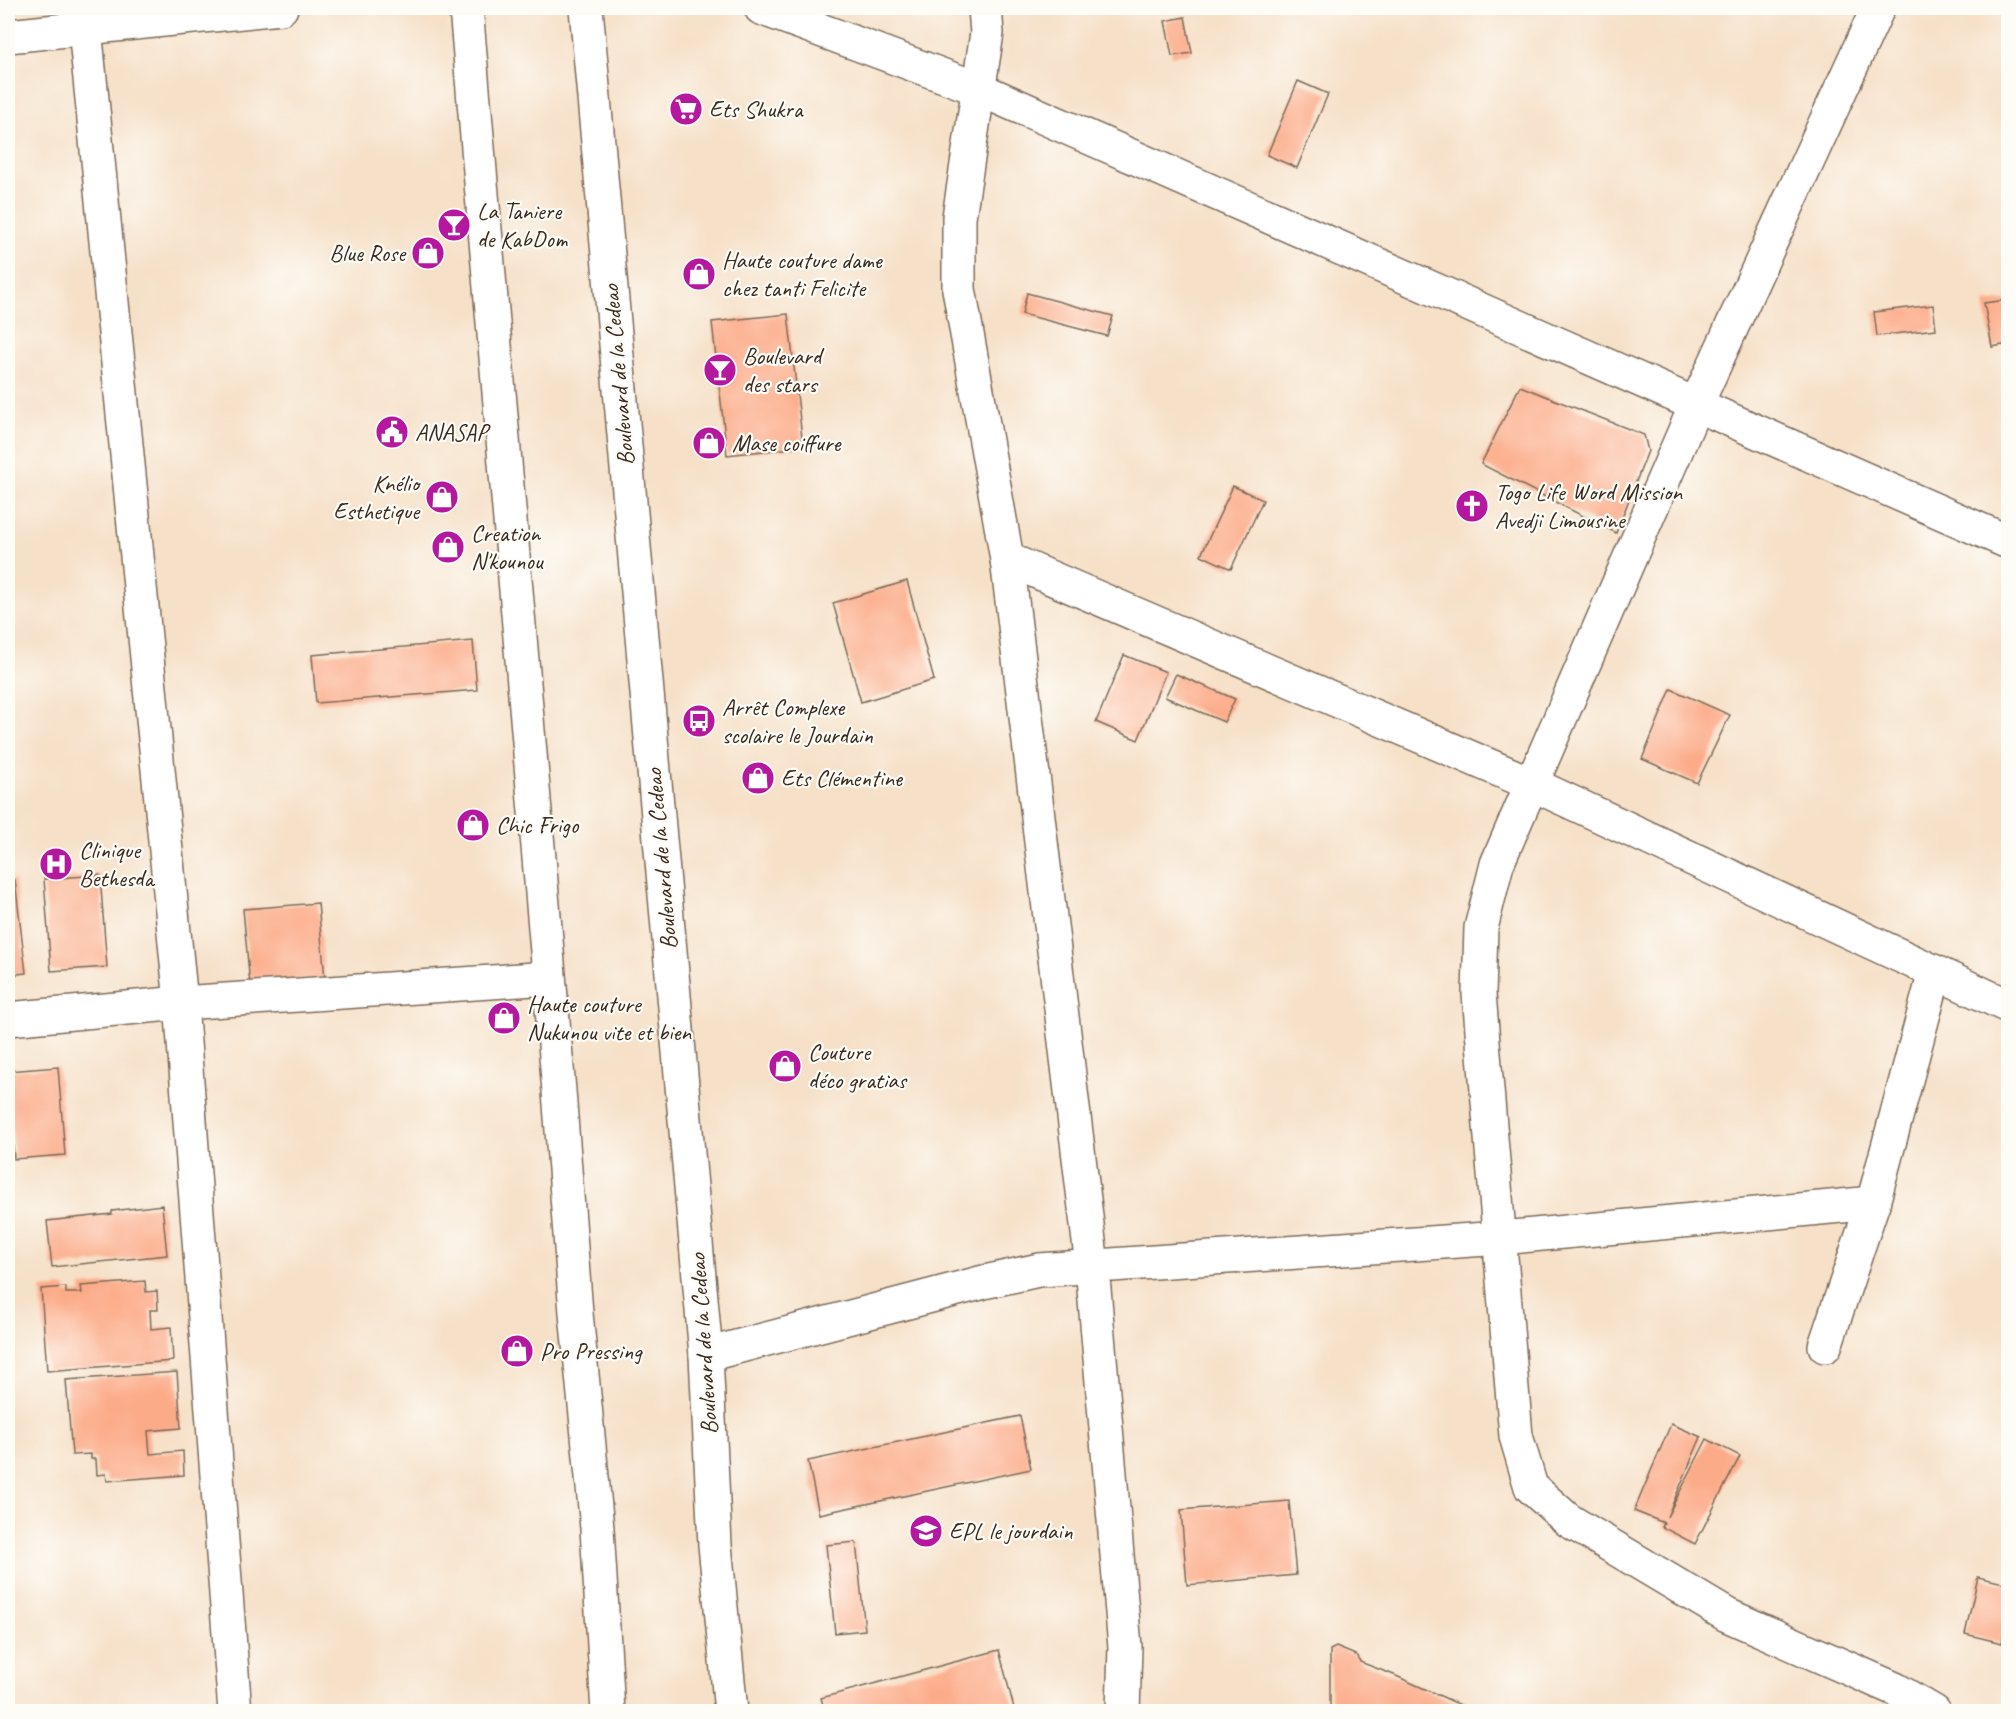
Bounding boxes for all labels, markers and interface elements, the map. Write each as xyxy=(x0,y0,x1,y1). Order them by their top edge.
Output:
supermarket icon: Ets Shukra xyxy=(668,91,704,127)
place label: Ets Shukra xyxy=(709,94,804,124)
place label: La Taniere de KabDom xyxy=(477,196,568,254)
bar icon: La Taniere de KabDom xyxy=(436,207,472,243)
shop icon: Blue Rose xyxy=(410,235,446,271)
place label: Blue Rose xyxy=(329,238,407,268)
place label: Haute couture dame chez tanti Felicite xyxy=(722,245,884,303)
shop icon: Haute couture dame chez tanti Felicite xyxy=(681,256,717,292)
street label: Boulevard de la Cedeao xyxy=(595,282,641,467)
place label: Boulevard des stars xyxy=(743,341,825,399)
bar icon: Boulevard des stars xyxy=(702,352,738,388)
public building icon: ANASAP xyxy=(374,414,410,450)
place label: ANASAP xyxy=(415,417,491,447)
shop icon: Mase coiffure xyxy=(691,425,727,461)
place label: Mase coiffure xyxy=(732,428,842,458)
place label: Knélio Esthetique xyxy=(333,468,422,526)
place label: Togo Life Word Mission Avedji Limousine xyxy=(1495,477,1683,535)
shop icon: Knélio Esthetique xyxy=(424,479,460,515)
church icon: Togo Life Word Mission Avedji Limousine xyxy=(1454,488,1490,524)
place label: Creation N'kounou xyxy=(471,518,545,576)
shop icon: Creation N'kounou xyxy=(430,529,466,565)
place label: Arrêt Complexe scolaire le Jourdain xyxy=(722,692,873,750)
bus stop icon: Arrêt Complexe scolaire le Jourdain xyxy=(681,703,717,739)
shop icon: Ets Clémentine xyxy=(740,760,776,796)
place label: Ets Clémentine xyxy=(781,763,904,793)
street label: Boulevard de la Cedeao xyxy=(638,766,684,951)
shop icon: Chic Frigo xyxy=(455,807,491,843)
place label: Chic Frigo xyxy=(496,810,580,840)
place label: Clinique Bethesda xyxy=(79,835,156,893)
hospital icon: Clinique Bethesda xyxy=(38,846,74,882)
place label: Haute couture Nukunou vite et bien xyxy=(527,989,692,1047)
shop icon: Haute couture Nukunou vite et bien xyxy=(486,1000,522,1036)
place label: Couture déco gratias xyxy=(808,1037,908,1095)
shop icon: Couture déco gratias xyxy=(767,1048,803,1084)
street label: Boulevard de la Cedeao xyxy=(682,1251,724,1436)
shop icon: Pro Pressing xyxy=(499,1333,535,1369)
place label: Pro Pressing xyxy=(540,1336,643,1366)
school or university icon: EPL le jourdain xyxy=(908,1513,944,1549)
place label: EPL le jourdain xyxy=(949,1516,1073,1546)

